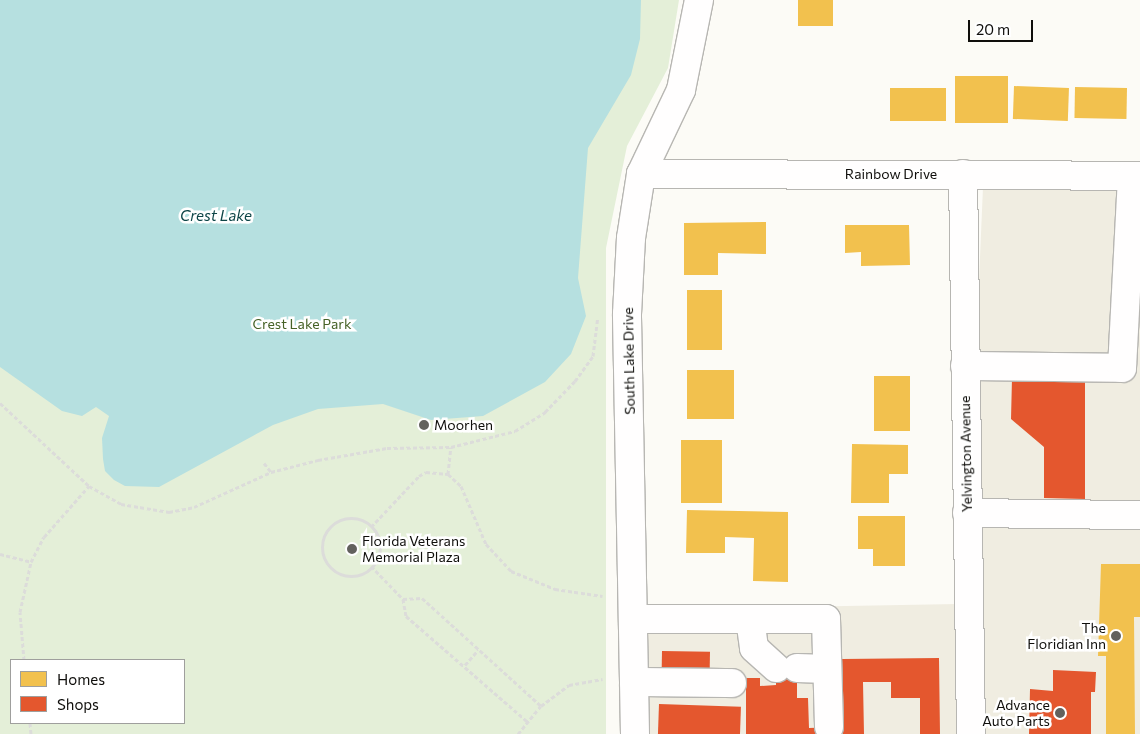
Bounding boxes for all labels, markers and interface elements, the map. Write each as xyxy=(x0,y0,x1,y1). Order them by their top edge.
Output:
scale bar xyxy=(970,10,1035,42)
text: 20 m xyxy=(976,20,1010,38)
street label: Rainbow Drive xyxy=(845,166,937,182)
water label: Crest Lake xyxy=(180,207,252,225)
street label: South Lake Drive xyxy=(620,307,638,415)
park label: Crest Lake Park xyxy=(252,316,352,332)
street label: Yelvington Avenue xyxy=(957,396,975,512)
place label: Moorhen xyxy=(434,417,493,433)
marker: Moorhen xyxy=(418,419,430,431)
place label: Florida Veterans Memorial Plaza xyxy=(362,533,465,566)
marker: Florida Veterans Memorial Plaza xyxy=(346,543,358,555)
place label: The Floridian Inn xyxy=(1027,620,1106,652)
marker: The Floridian Inn xyxy=(1110,630,1122,642)
legend xyxy=(10,659,185,724)
text: Homes xyxy=(57,670,105,688)
text: Shops xyxy=(57,695,99,713)
place label: Advance Auto Parts xyxy=(982,697,1050,730)
marker: Advance Auto Parts xyxy=(1054,707,1066,719)

